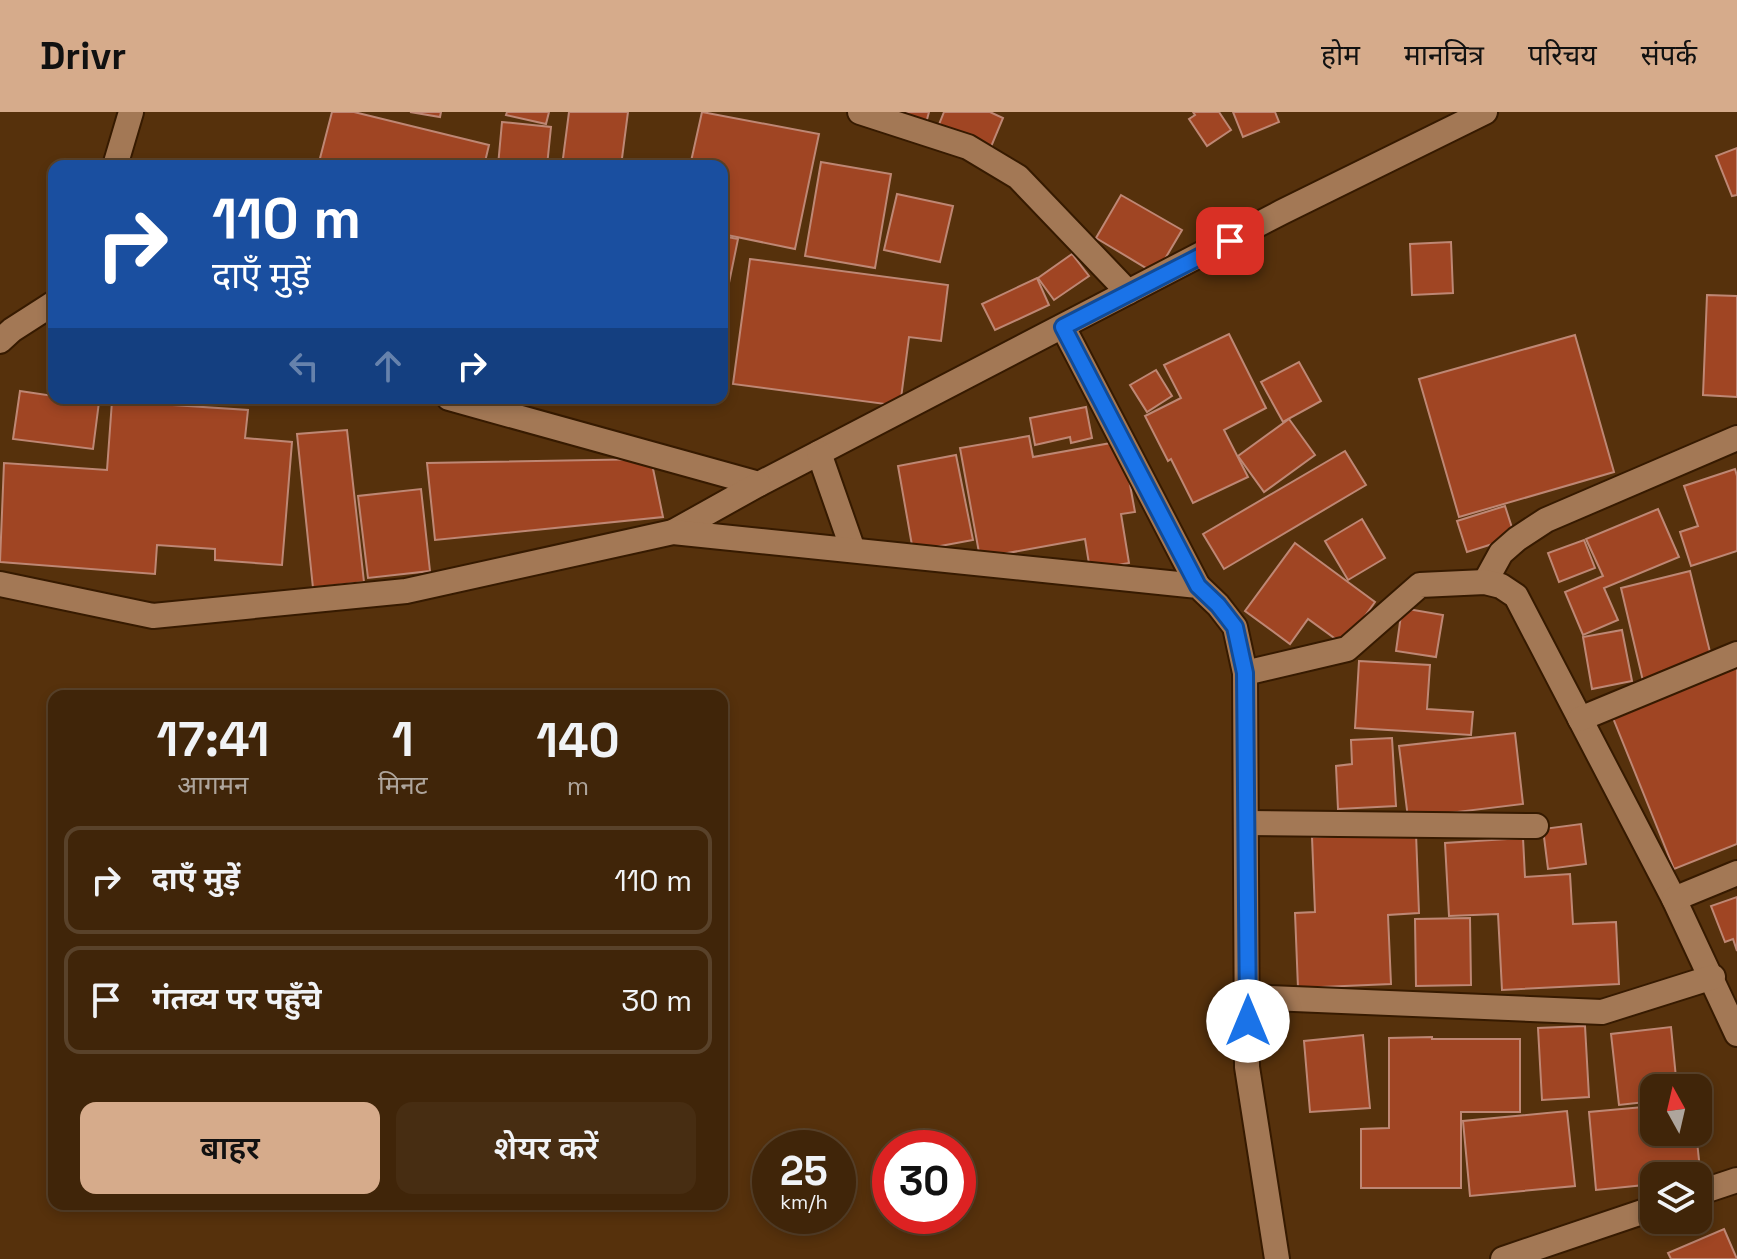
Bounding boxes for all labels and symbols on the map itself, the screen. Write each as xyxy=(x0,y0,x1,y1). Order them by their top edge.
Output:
pin xyxy=(1196,207,1264,275)
position arrow xyxy=(1206,979,1290,1063)
north arrow xyxy=(1640,1074,1712,1146)
speed limit sign: 30 xyxy=(872,1130,976,1234)

